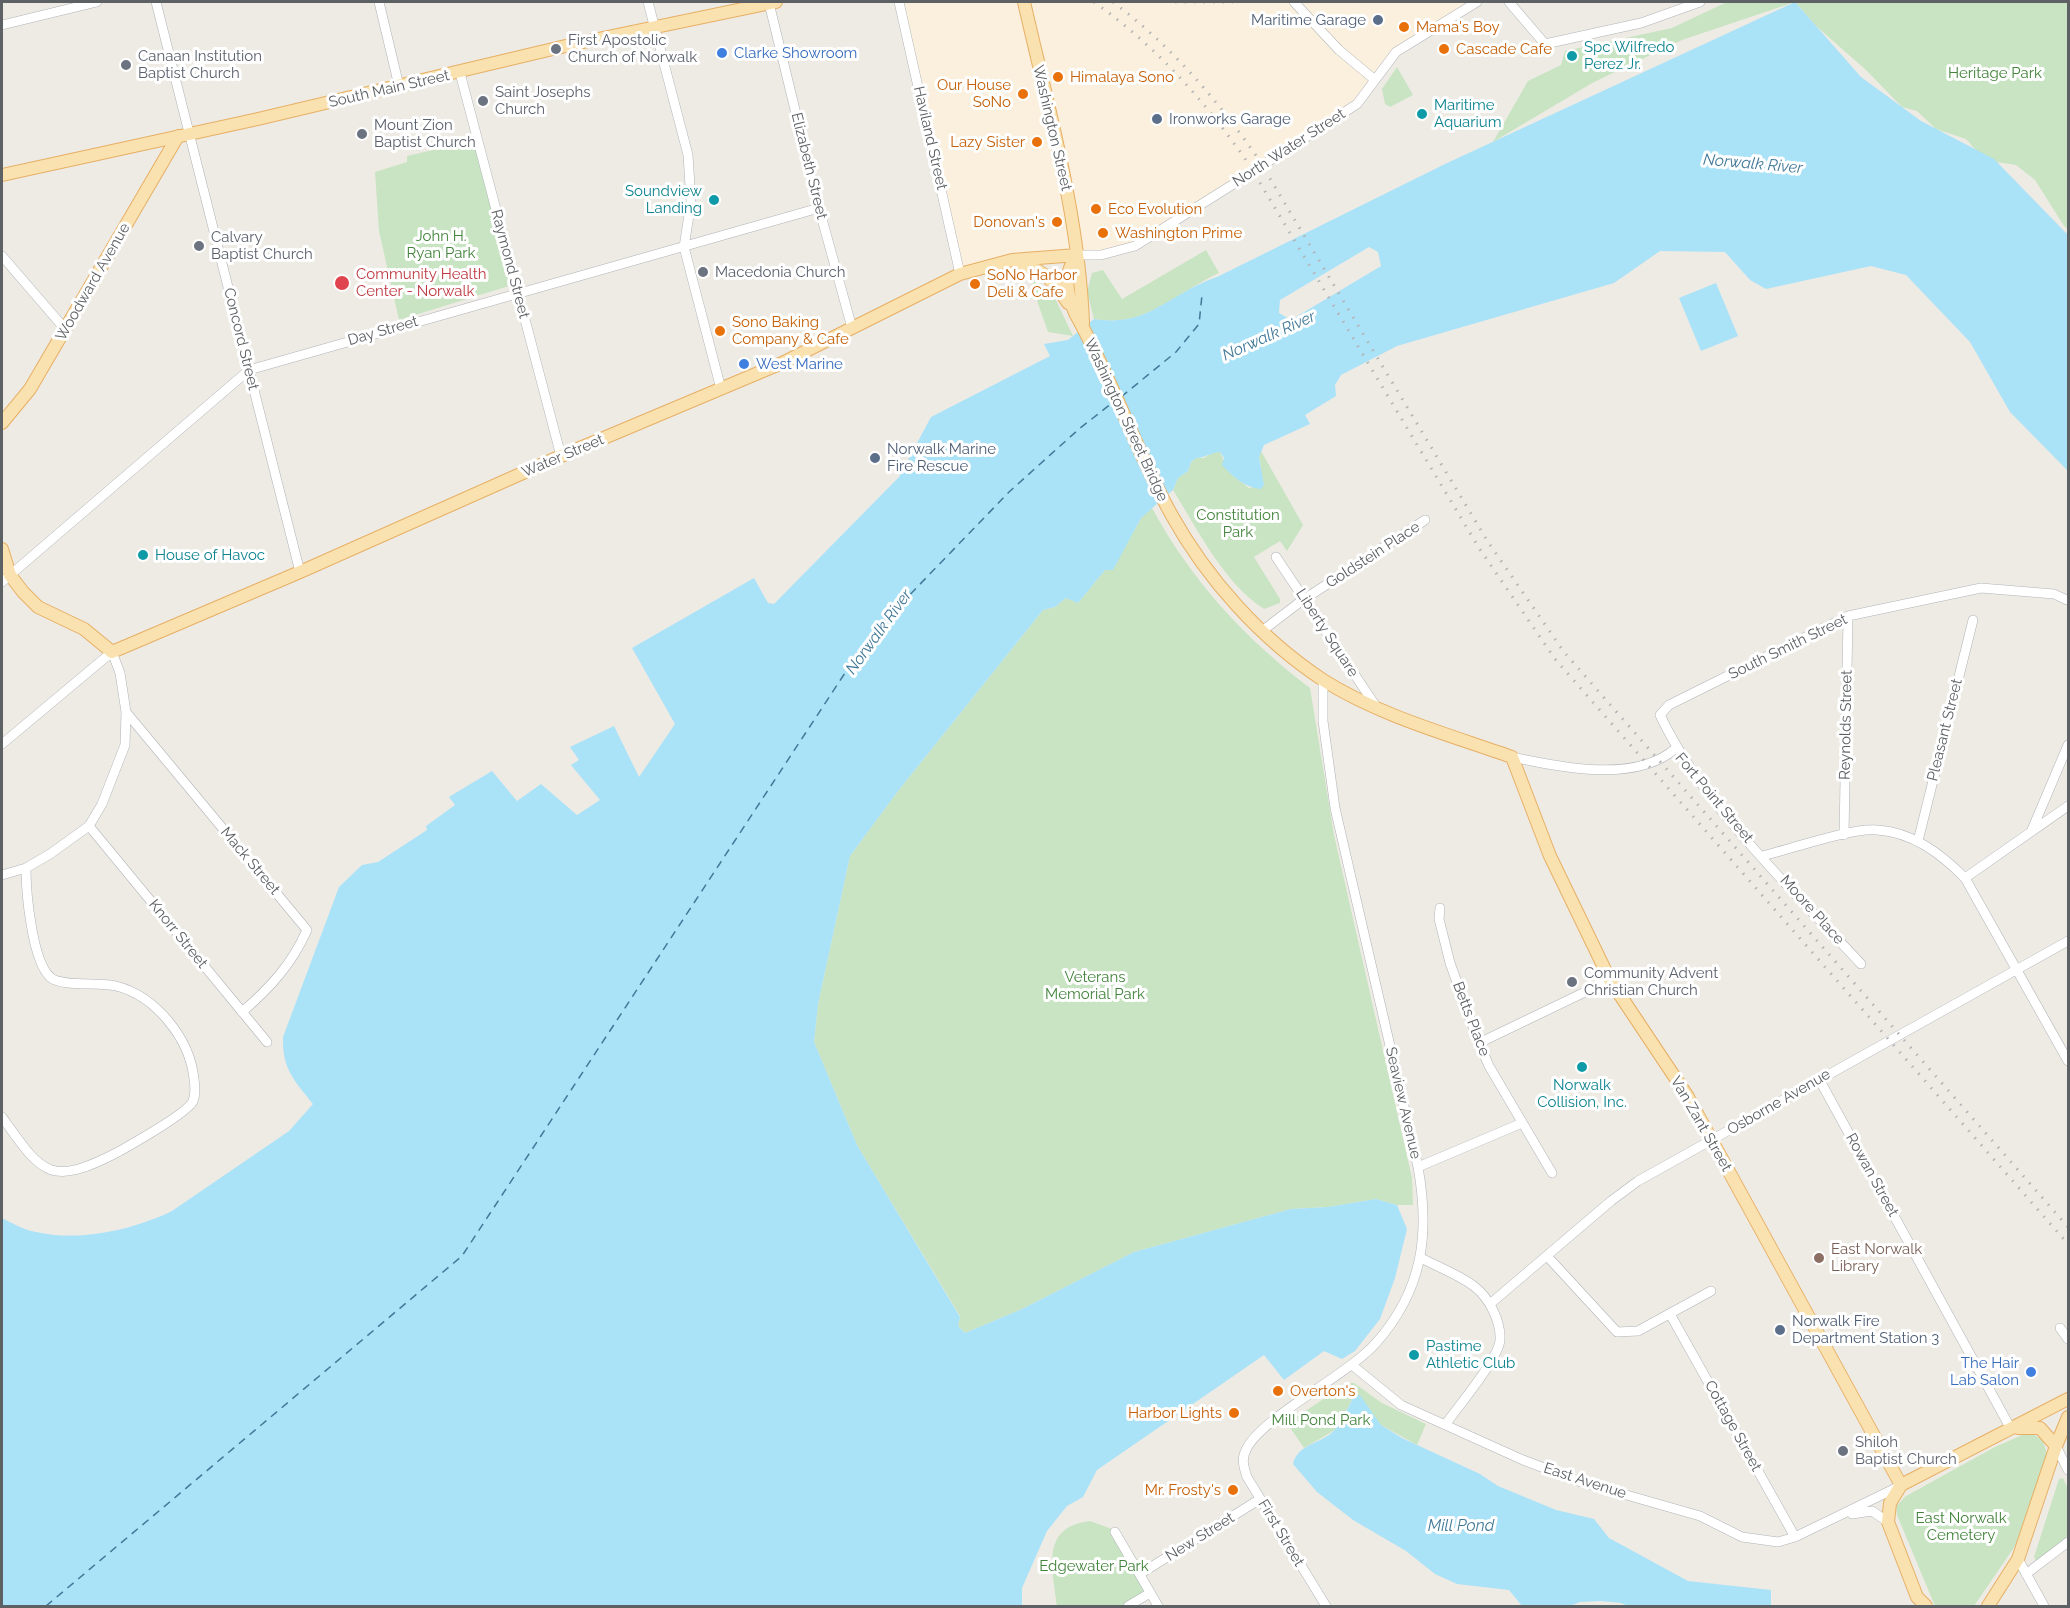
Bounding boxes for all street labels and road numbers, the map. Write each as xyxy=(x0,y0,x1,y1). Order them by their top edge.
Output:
street label: Washington Street xyxy=(1029,63,1075,193)
street label: South Main Street xyxy=(327,66,451,112)
street label: Haviland Street xyxy=(909,84,951,192)
street label: North Water Street xyxy=(1229,105,1349,191)
street label: Elizabeth Street xyxy=(787,111,831,221)
street label: Raymond Street xyxy=(487,208,533,320)
street label: Woodward Avenue xyxy=(52,220,134,344)
street label: Concord Street xyxy=(220,286,262,392)
street label: Day Street xyxy=(346,312,420,350)
street label: Washington Street Bridge xyxy=(1080,336,1172,504)
street label: Water Street xyxy=(519,431,607,481)
street label: Goldstein Place xyxy=(1323,518,1423,592)
street label: Liberty Square xyxy=(1292,585,1362,681)
street label: South Smith Street xyxy=(1726,610,1850,684)
street label: Reynolds Street xyxy=(1836,670,1856,780)
street label: Pleasant Street xyxy=(1924,677,1966,783)
street label: Fort Point Street xyxy=(1671,749,1757,847)
street label: Mack Street xyxy=(216,823,284,899)
street label: Moore Place xyxy=(1776,872,1848,948)
street label: Knorr Street xyxy=(145,896,211,972)
street label: Betts Place xyxy=(1449,979,1493,1059)
street label: Seaview Avenue xyxy=(1381,1045,1425,1161)
street label: Osborne Avenue xyxy=(1724,1065,1834,1139)
street label: Van Zant Street xyxy=(1666,1073,1736,1175)
street label: Rowan Street xyxy=(1842,1130,1902,1220)
street label: Cottage Street xyxy=(1701,1378,1765,1474)
street label: East Avenue xyxy=(1541,1459,1629,1503)
street label: First Street xyxy=(1254,1496,1308,1570)
street label: New Street xyxy=(1162,1509,1238,1565)

